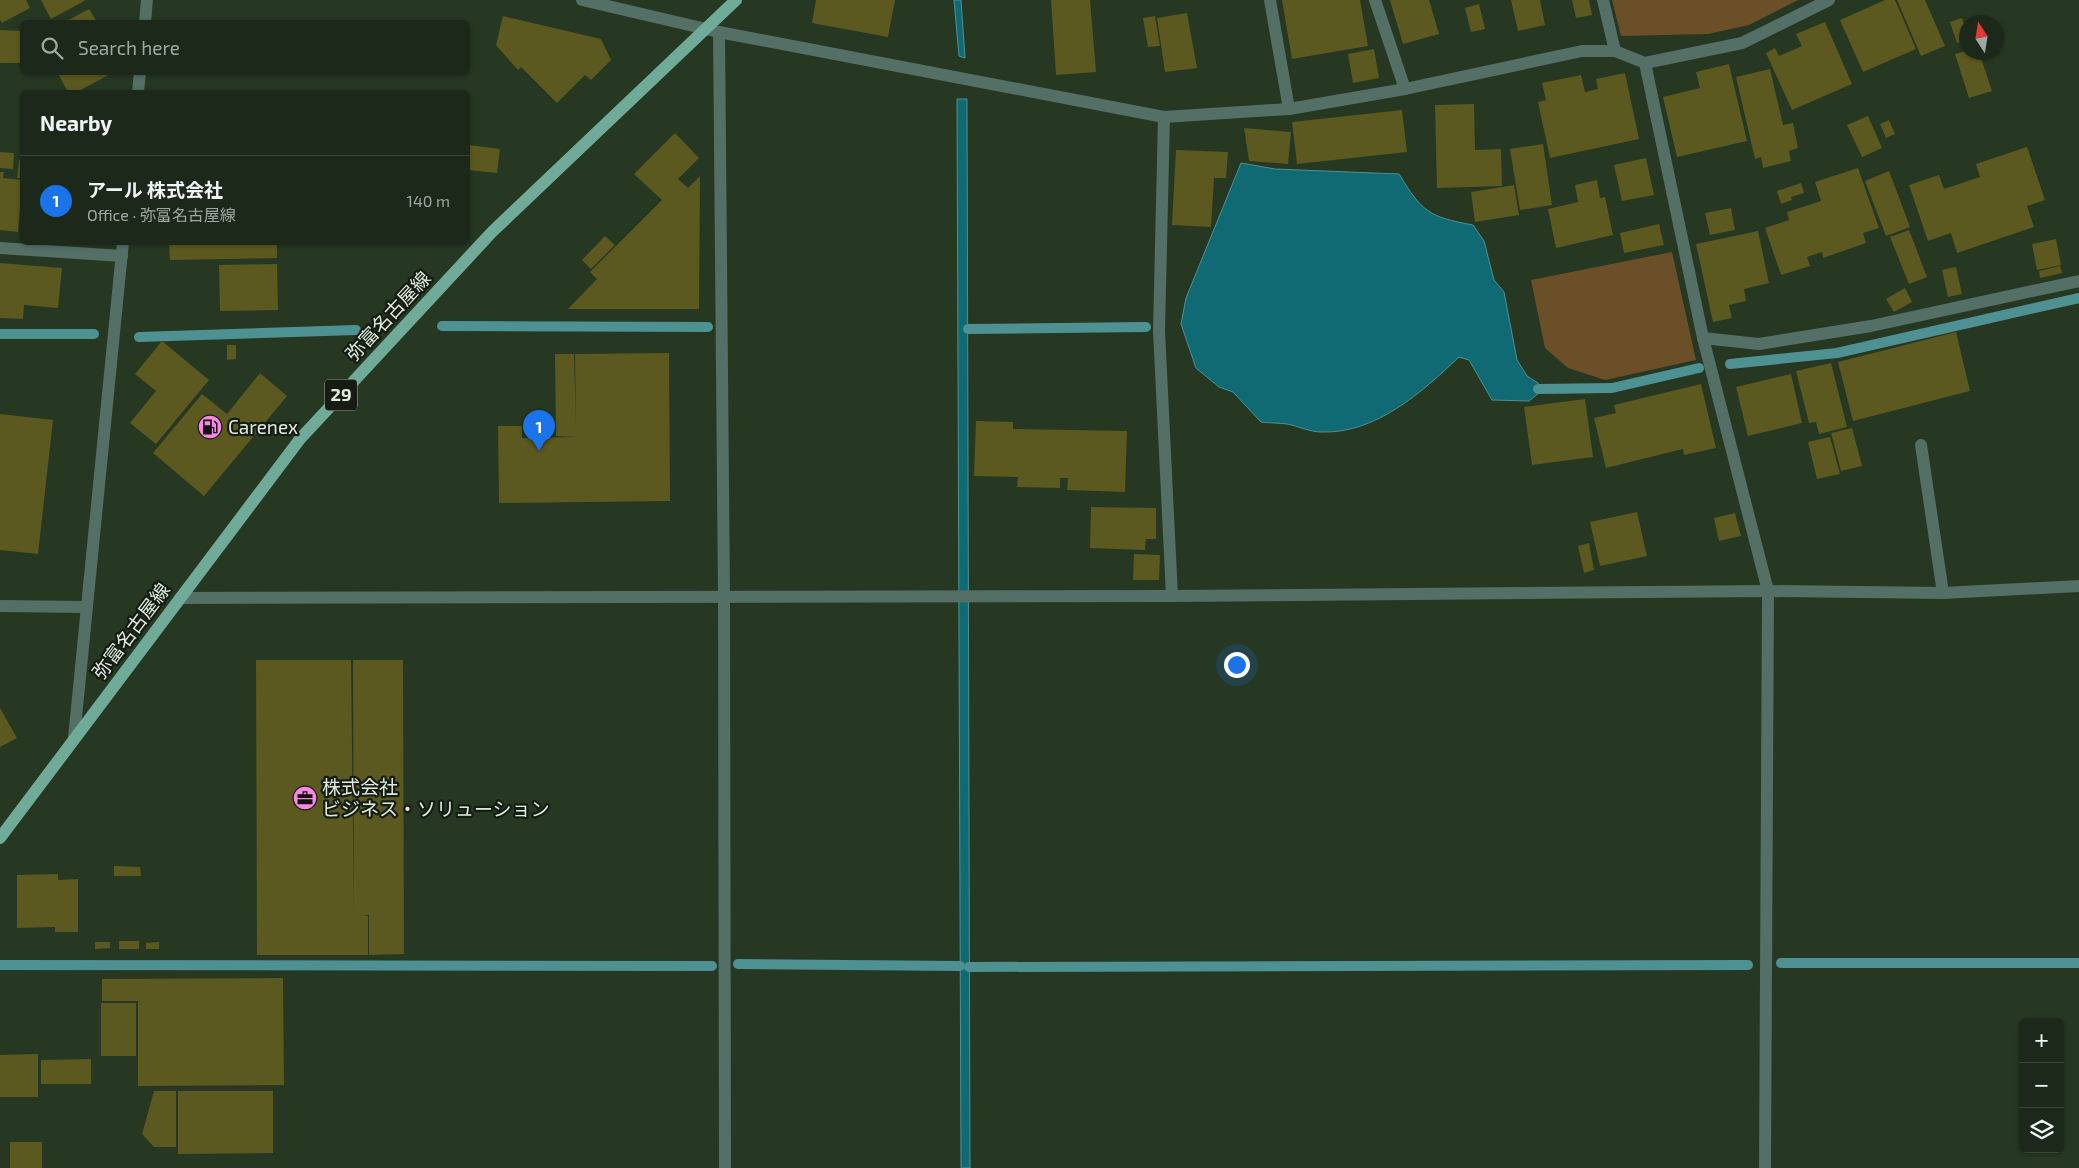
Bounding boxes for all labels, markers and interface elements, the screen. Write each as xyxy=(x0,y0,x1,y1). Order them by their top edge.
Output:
north arrow xyxy=(1959,15,2004,60)
search box xyxy=(20,20,470,75)
icon: search xyxy=(38,34,66,62)
text: Search here xyxy=(78,36,180,59)
text: Nearby xyxy=(40,110,112,135)
text: アール 株式会社 xyxy=(87,178,223,201)
text: 1 xyxy=(53,191,59,210)
text: 140 m xyxy=(407,191,450,210)
text: Office · 弥富名古屋線 xyxy=(87,205,236,224)
street label: 弥富名古屋線 xyxy=(340,266,435,365)
road number: 29 xyxy=(325,380,357,410)
pin: 1 xyxy=(523,410,555,451)
fuel station icon: Carenex xyxy=(197,414,223,440)
place label: Carenex xyxy=(228,415,298,438)
street label: 弥富名古屋線 xyxy=(87,578,174,683)
your location xyxy=(1224,652,1250,678)
place label: 株式会社 ビジネス・ソリューション xyxy=(322,775,550,820)
office icon: 株式会社 ビジネス・ソリューション xyxy=(292,785,318,811)
map controls xyxy=(2019,1018,2064,1153)
button: + xyxy=(2019,1018,2064,1063)
button: − xyxy=(2019,1063,2064,1108)
button: layers xyxy=(2019,1108,2064,1153)

